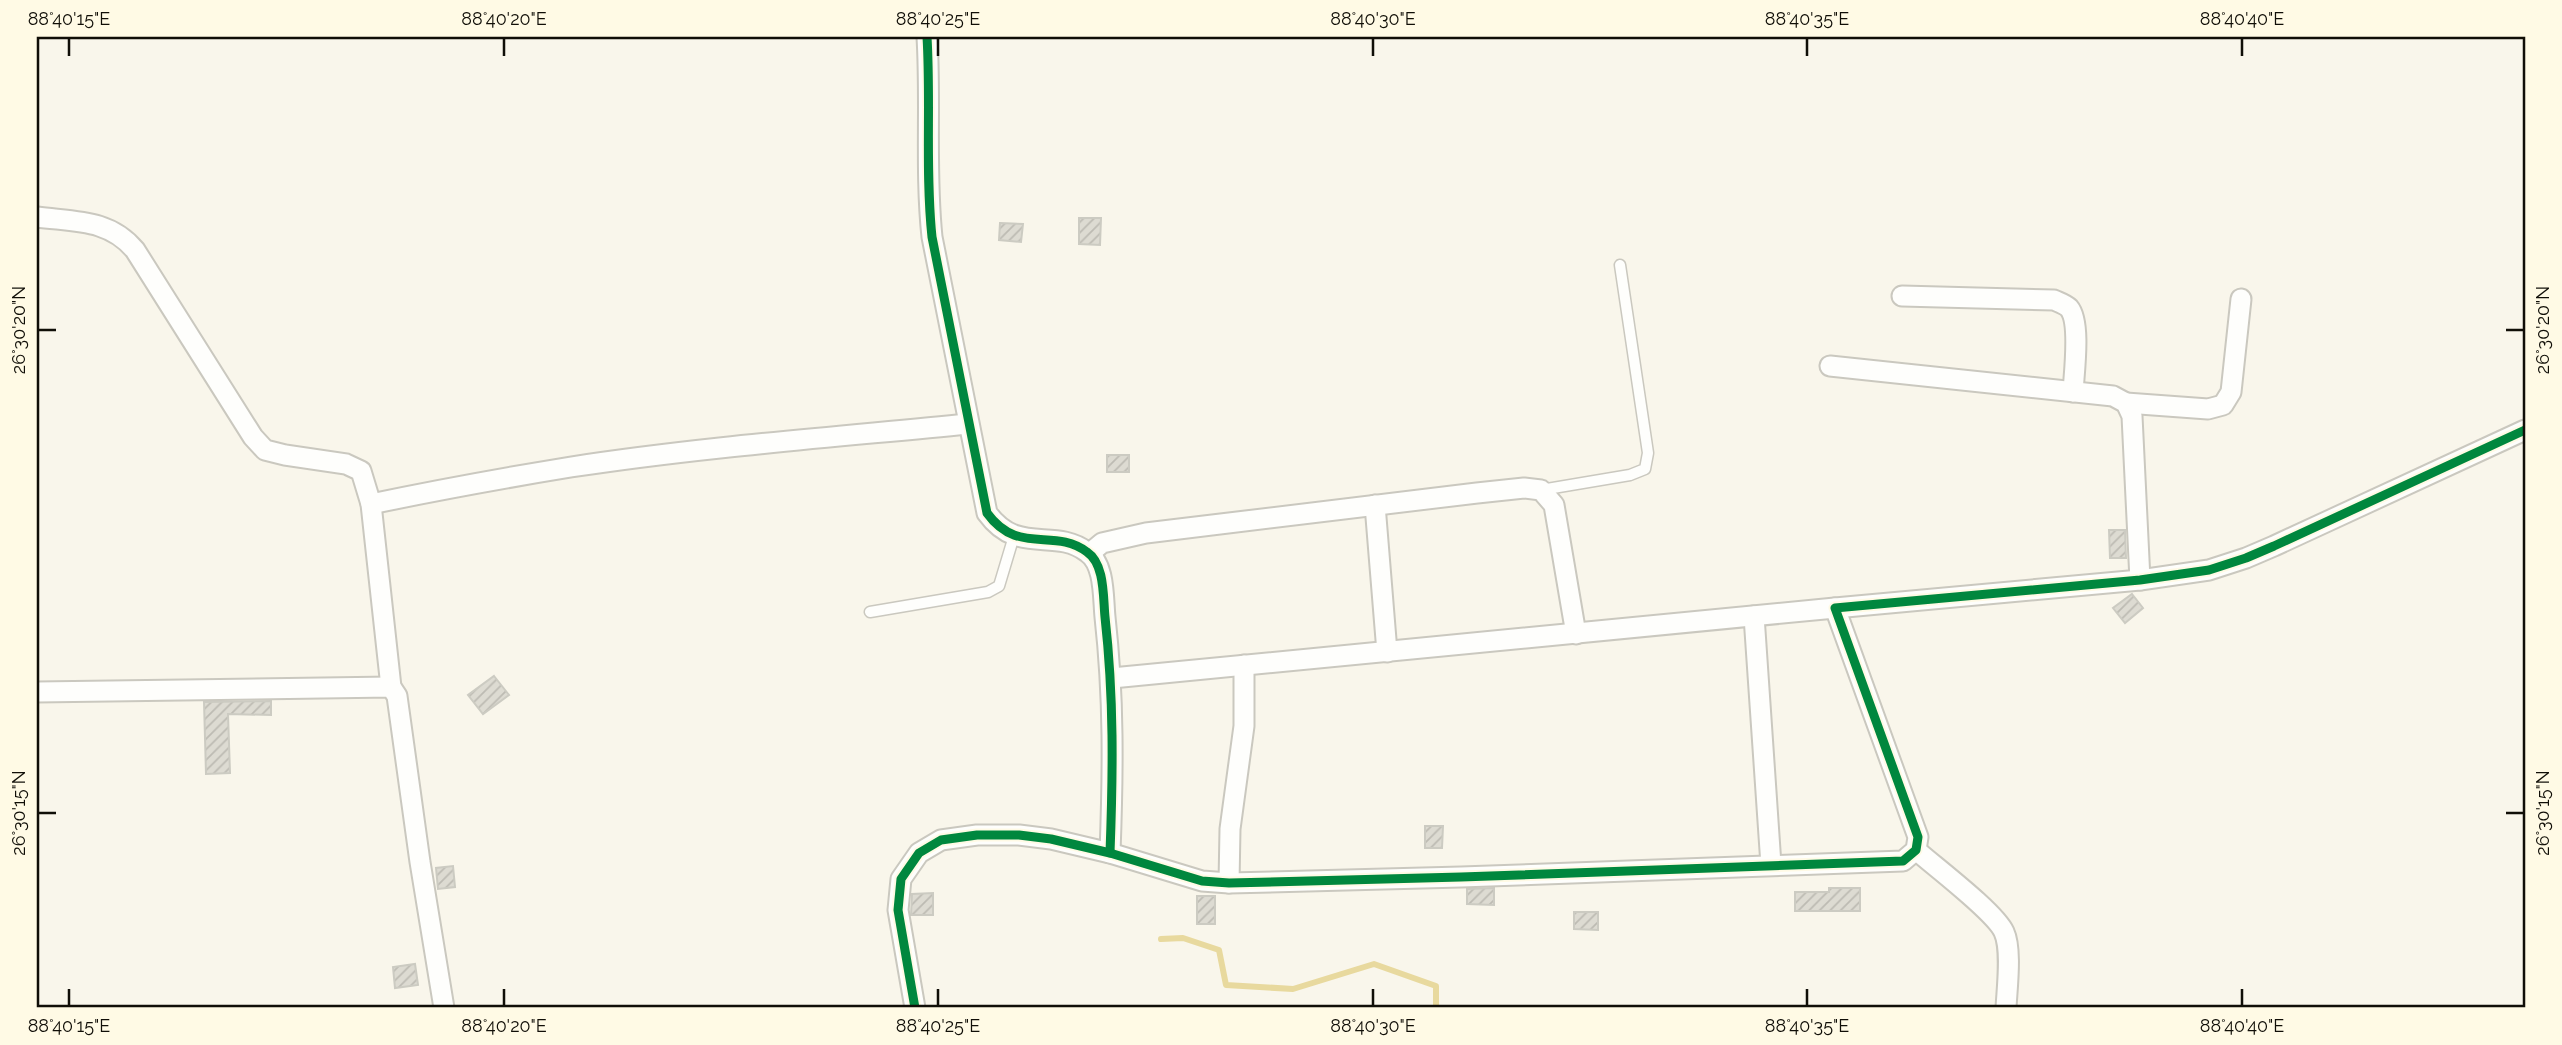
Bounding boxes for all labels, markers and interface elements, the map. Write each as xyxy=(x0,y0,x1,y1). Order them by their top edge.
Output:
text: 88°40'15"E xyxy=(28,8,110,29)
text: 88°40'20"E xyxy=(461,8,547,29)
text: 88°40'25"E xyxy=(896,8,980,29)
text: 88°40'30"E xyxy=(1330,8,1416,29)
text: 88°40'35"E xyxy=(1765,8,1849,29)
text: 88°40'40"E xyxy=(2200,8,2284,29)
text: 26°30'20"N xyxy=(8,286,29,374)
text: 26°30'20"N xyxy=(2532,286,2553,374)
text: 26°30'15"N xyxy=(8,770,29,856)
text: 26°30'15"N xyxy=(2532,770,2553,856)
text: 88°40'15"E xyxy=(28,1015,110,1036)
text: 88°40'20"E xyxy=(461,1015,547,1036)
text: 88°40'25"E xyxy=(896,1015,980,1036)
text: 88°40'30"E xyxy=(1330,1015,1416,1036)
text: 88°40'35"E xyxy=(1765,1015,1849,1036)
text: 88°40'40"E xyxy=(2200,1015,2284,1036)

